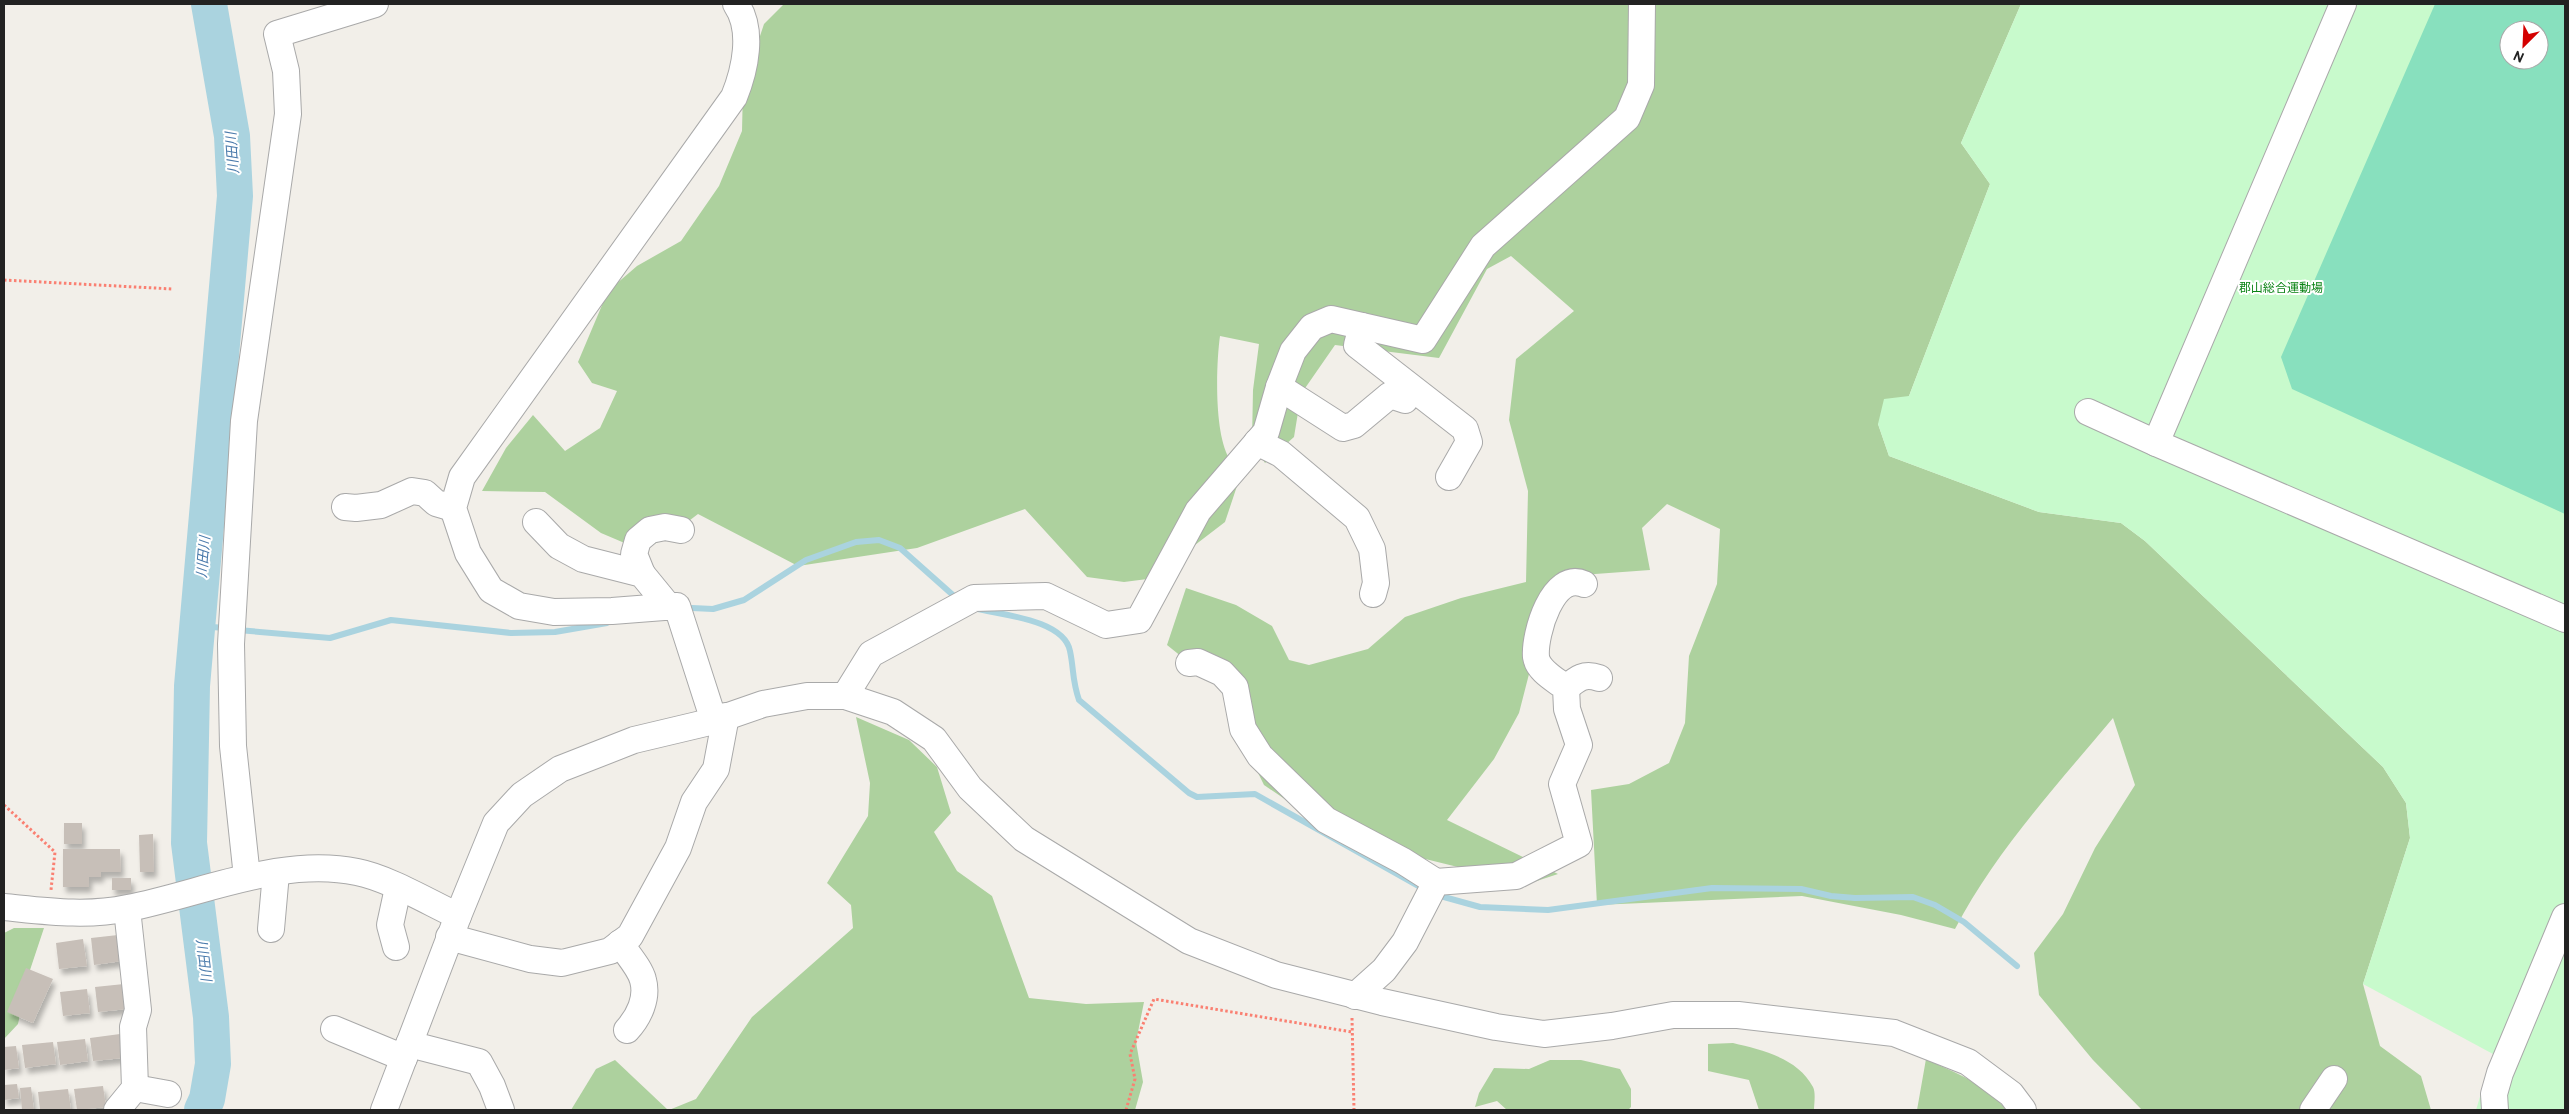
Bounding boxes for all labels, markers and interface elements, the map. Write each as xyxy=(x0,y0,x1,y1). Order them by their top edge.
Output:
north arrow xyxy=(2499,20,2549,70)
text: N xyxy=(2511,46,2527,65)
water label: 川田川 xyxy=(223,129,243,174)
park label: 郡山総合運動場 xyxy=(2239,281,2323,297)
water label: 川田川 xyxy=(194,533,215,579)
water label: 川田川 xyxy=(192,938,214,984)

